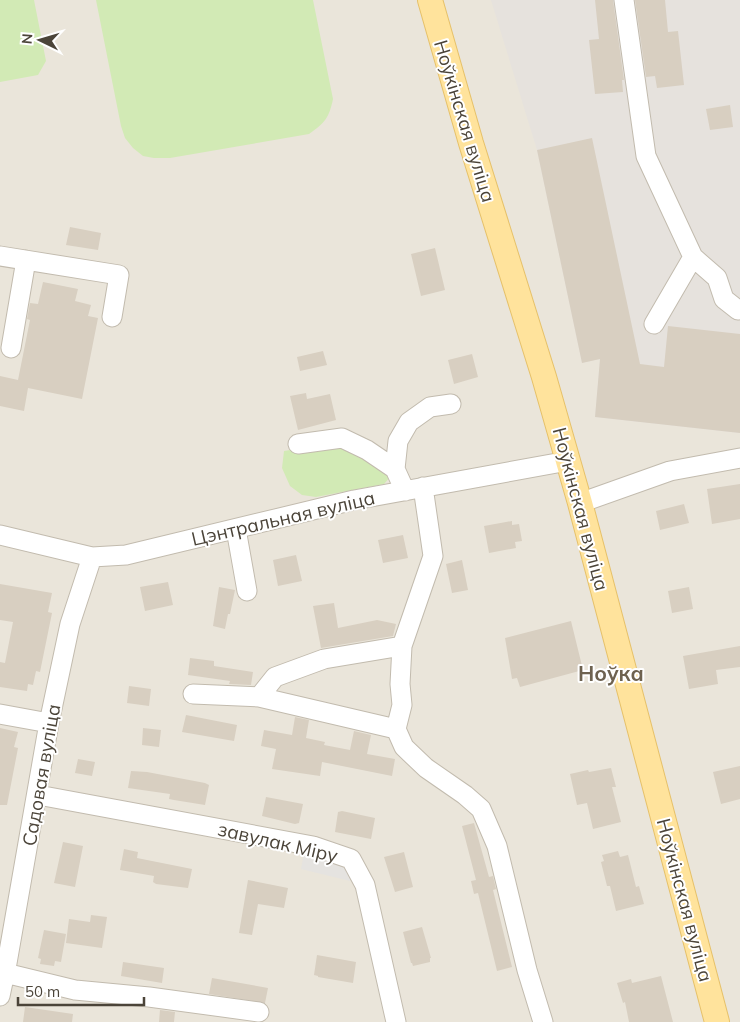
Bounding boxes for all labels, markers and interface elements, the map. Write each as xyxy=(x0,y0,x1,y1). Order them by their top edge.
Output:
north arrow xyxy=(15,15,65,65)
text: N xyxy=(18,33,36,45)
street label: Ноўкінская вуліца xyxy=(429,37,501,205)
street label: Ноўкінская вуліца xyxy=(548,425,614,593)
street label: Цэнтральная вуліца xyxy=(189,485,377,551)
district label: Ноўка xyxy=(578,660,644,686)
street label: Садовая вуліца xyxy=(17,702,65,848)
street label: Ноўкінская вуліца xyxy=(652,816,718,984)
street label: завулак Міру xyxy=(216,817,340,867)
scale bar xyxy=(18,974,144,1006)
text: 50 m xyxy=(25,982,60,1001)

